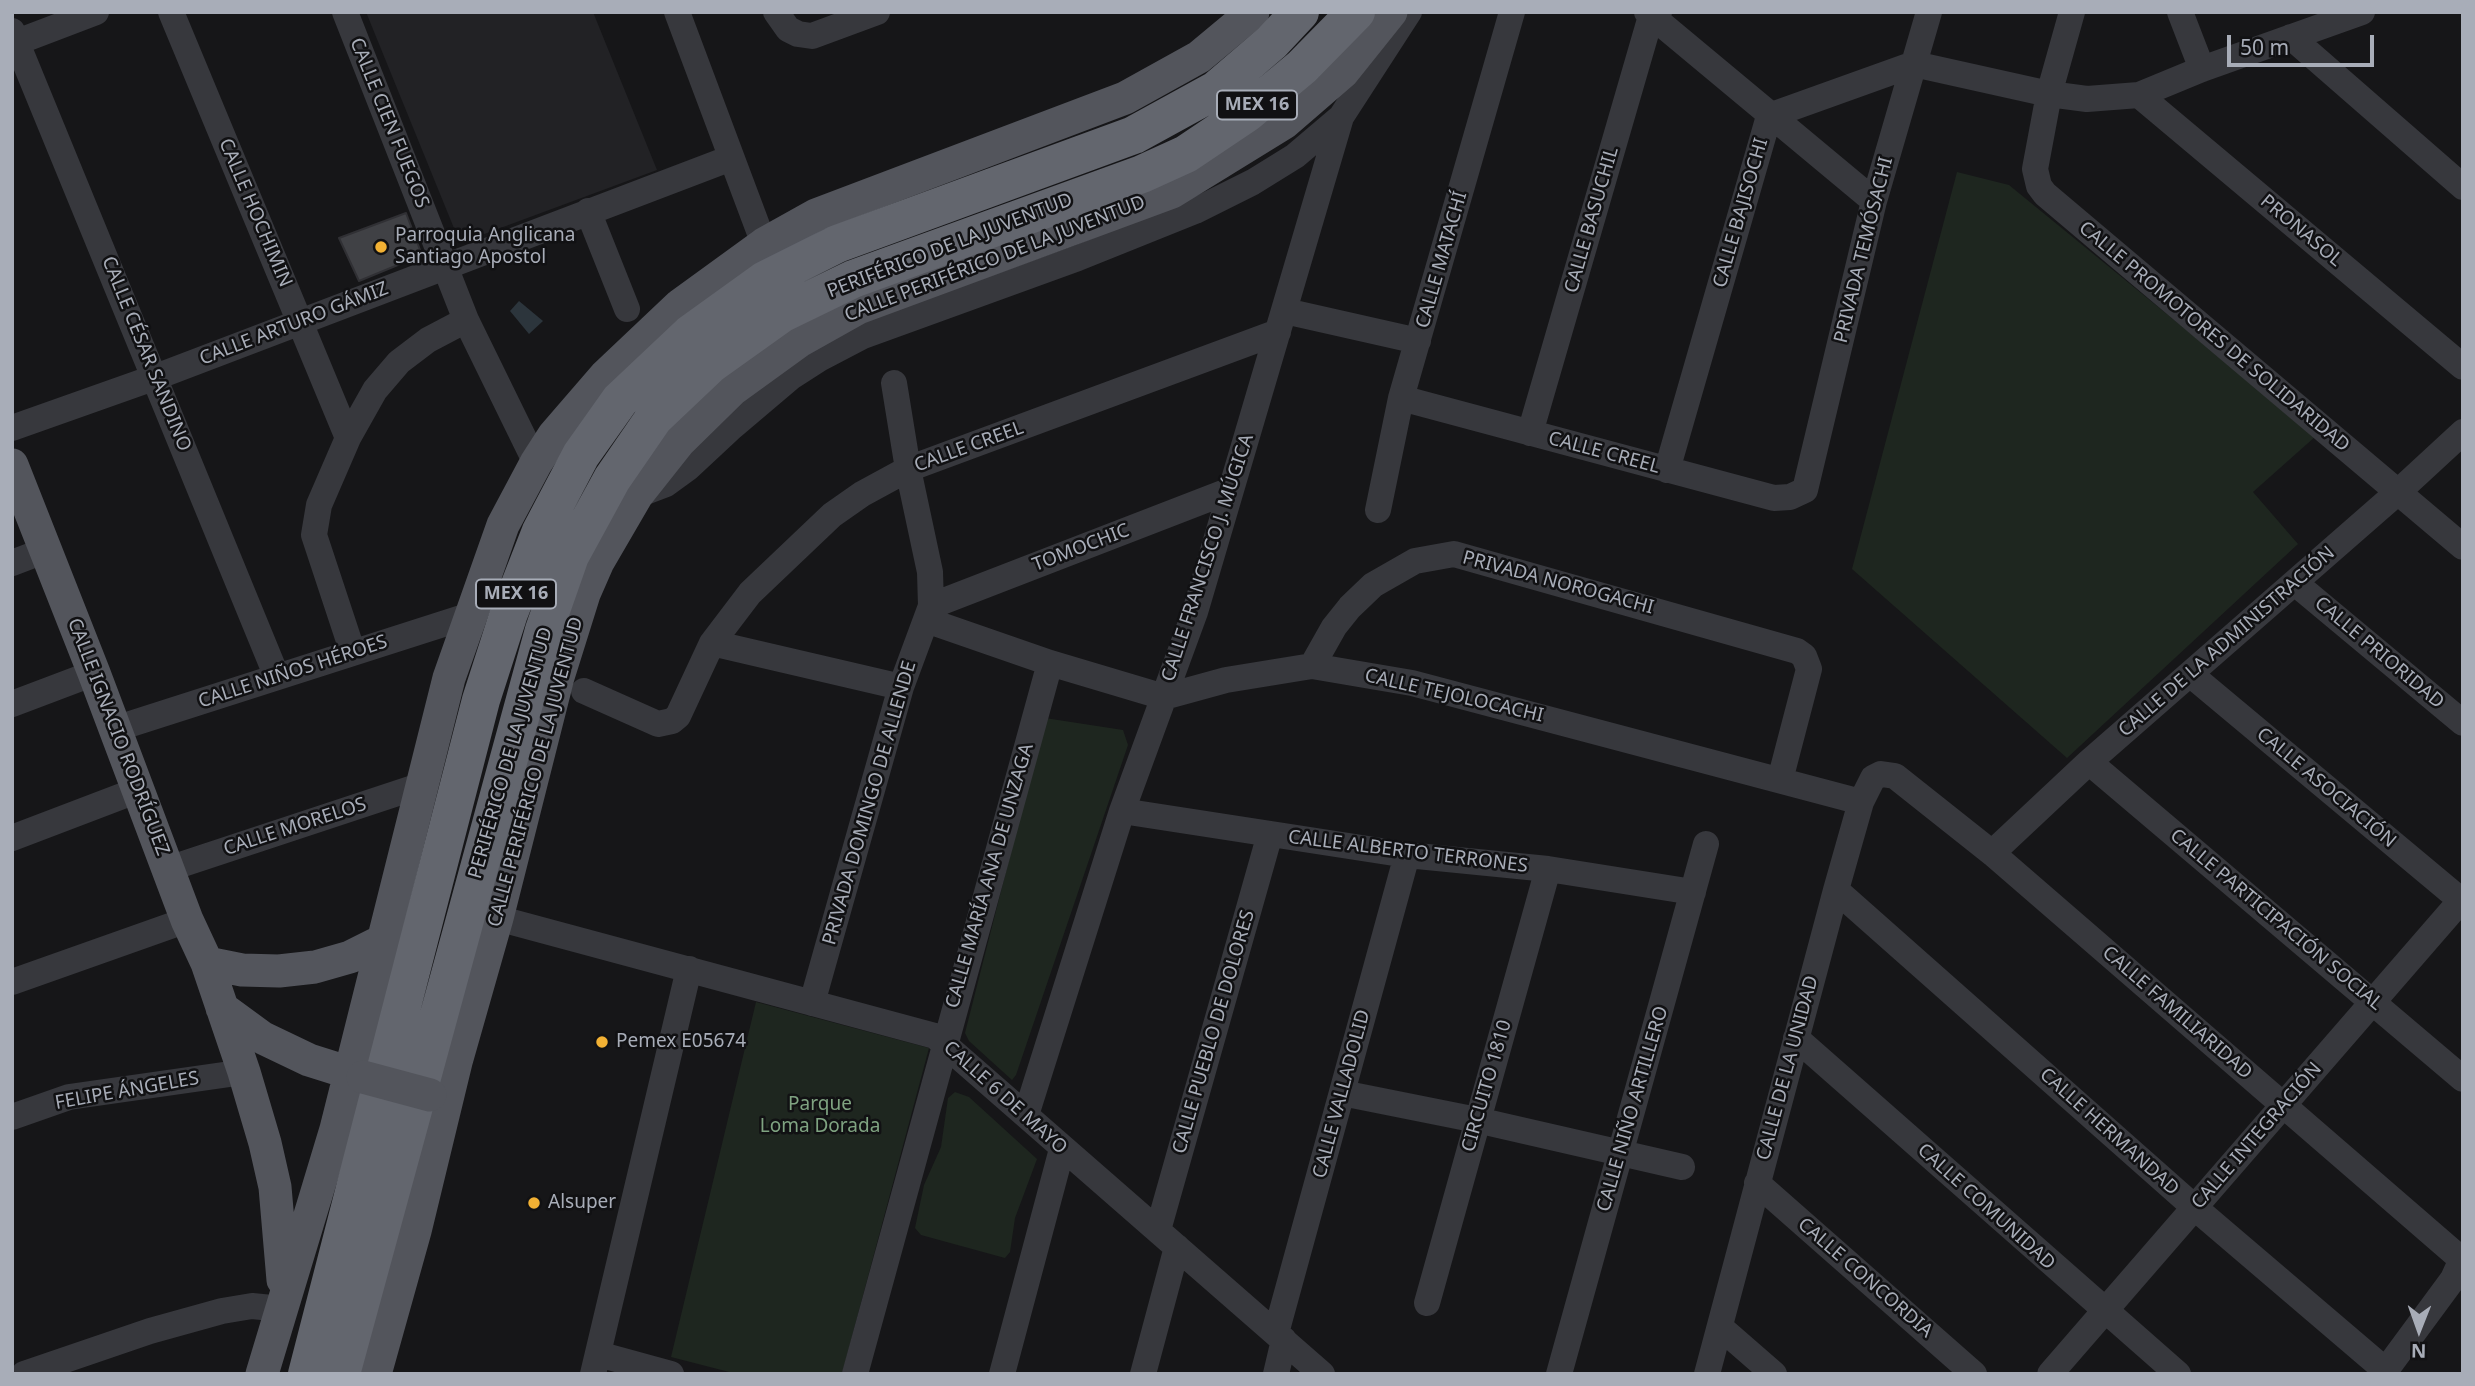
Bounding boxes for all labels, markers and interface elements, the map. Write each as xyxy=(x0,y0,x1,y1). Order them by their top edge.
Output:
scale bar xyxy=(2230,21,2377,65)
text: 50 m xyxy=(2240,33,2289,61)
street label: CALLE CIEN FUEGOS xyxy=(344,35,434,211)
road number: MEX 16 xyxy=(1217,90,1297,120)
street label: CALLE HOCHIMIN xyxy=(213,135,297,291)
street label: CALLE BAJISOCHI xyxy=(1709,136,1773,290)
street label: CALLE BASUCHIL xyxy=(1560,144,1624,296)
street label: PRIVADA TEMÓSACHI xyxy=(1830,155,1898,345)
street label: PERIFÉRICO DE LA JUVENTUD xyxy=(824,189,1076,303)
street label: CALLE MATACHÍ xyxy=(1412,189,1472,331)
street label: PRONASOL xyxy=(2255,190,2347,272)
street label: CALLE PERIFÉRICO DE LA JUVENTUD xyxy=(841,191,1149,327)
street label: CALLE PROMOTORES DE SOLIDARIDAD xyxy=(2074,217,2354,457)
place label: Parroquia Anglicana Santiago Apostol xyxy=(395,225,575,269)
marker: Parroquia Anglicana Santiago Apostol xyxy=(373,239,389,255)
street label: CALLE CÉSAR SANDINO xyxy=(96,253,196,455)
street label: CALLE ARTURO GÁMIZ xyxy=(197,278,391,370)
street label: CALLE CREEL xyxy=(911,417,1027,477)
street label: CALLE CREEL xyxy=(1546,427,1662,479)
street label: CALLE FRANCISCO J. MÚGICA xyxy=(1157,431,1259,685)
street label: TOMOCHIC xyxy=(1029,519,1133,577)
street label: CALLE DE LA ADMINISTRACIÓN xyxy=(2114,542,2340,742)
street label: PRIVADA NOROGACHI xyxy=(1460,546,1656,620)
road number: MEX 16 xyxy=(476,580,556,608)
street label: CALLE PRIORIDAD xyxy=(2310,592,2448,714)
street label: CALLE PERIFÉRICO DE LA JUVENTUD xyxy=(484,614,588,930)
street label: CALLE IGNACIO RODRÍGUEZ xyxy=(62,615,174,859)
street label: PERIFÉRICO DE LA JUVENTUD xyxy=(464,625,558,881)
street label: CALLE NIÑOS HÉROES xyxy=(196,631,390,713)
street label: PRIVADA DOMINGO DE ALLENDE xyxy=(818,658,922,948)
street label: CALLE TEJOLOCACHI xyxy=(1362,664,1546,728)
street label: CALLE ASOCIACIÓN xyxy=(2252,723,2400,853)
street label: CALLE MARÍA ANA DE UNZAGA xyxy=(941,741,1039,1011)
street label: CALLE MORELOS xyxy=(221,793,369,861)
street label: CALLE PARTICIPACIÓN SOCIAL xyxy=(2165,824,2387,1016)
street label: CALLE ALBERTO TERRONES xyxy=(1287,826,1529,878)
street label: CALLE PUEBLO DE DOLORES xyxy=(1168,907,1260,1157)
street label: CALLE FAMILIARIDAD xyxy=(2097,942,2257,1084)
street label: CALLE DE LA UNIDAD xyxy=(1752,973,1824,1163)
street label: CALLE NIÑO ARTILLERO xyxy=(1593,1004,1673,1214)
street label: CALLE VALLADOLID xyxy=(1309,1007,1375,1181)
street label: CIRCUITO 1810 xyxy=(1457,1017,1517,1155)
place label: Pemex E05674 xyxy=(616,1031,746,1053)
marker: Pemex E05674 xyxy=(594,1034,610,1050)
street label: CALLE 6 DE MAYO xyxy=(939,1037,1071,1159)
street label: CALLE INTEGRACIÓN xyxy=(2187,1058,2327,1214)
street label: CALLE HERMANDAD xyxy=(2035,1064,2183,1200)
street label: FELIPE ÁNGELES xyxy=(53,1067,201,1115)
park label: Parque Loma Dorada xyxy=(760,1094,880,1138)
street label: CALLE COMUNIDAD xyxy=(1912,1139,2060,1275)
place label: Alsuper xyxy=(548,1192,616,1214)
marker: Alsuper xyxy=(526,1195,542,1211)
street label: CALLE CONCORDIA xyxy=(1793,1213,1937,1343)
north arrow xyxy=(2384,1295,2454,1365)
text: N xyxy=(2411,1338,2427,1364)

